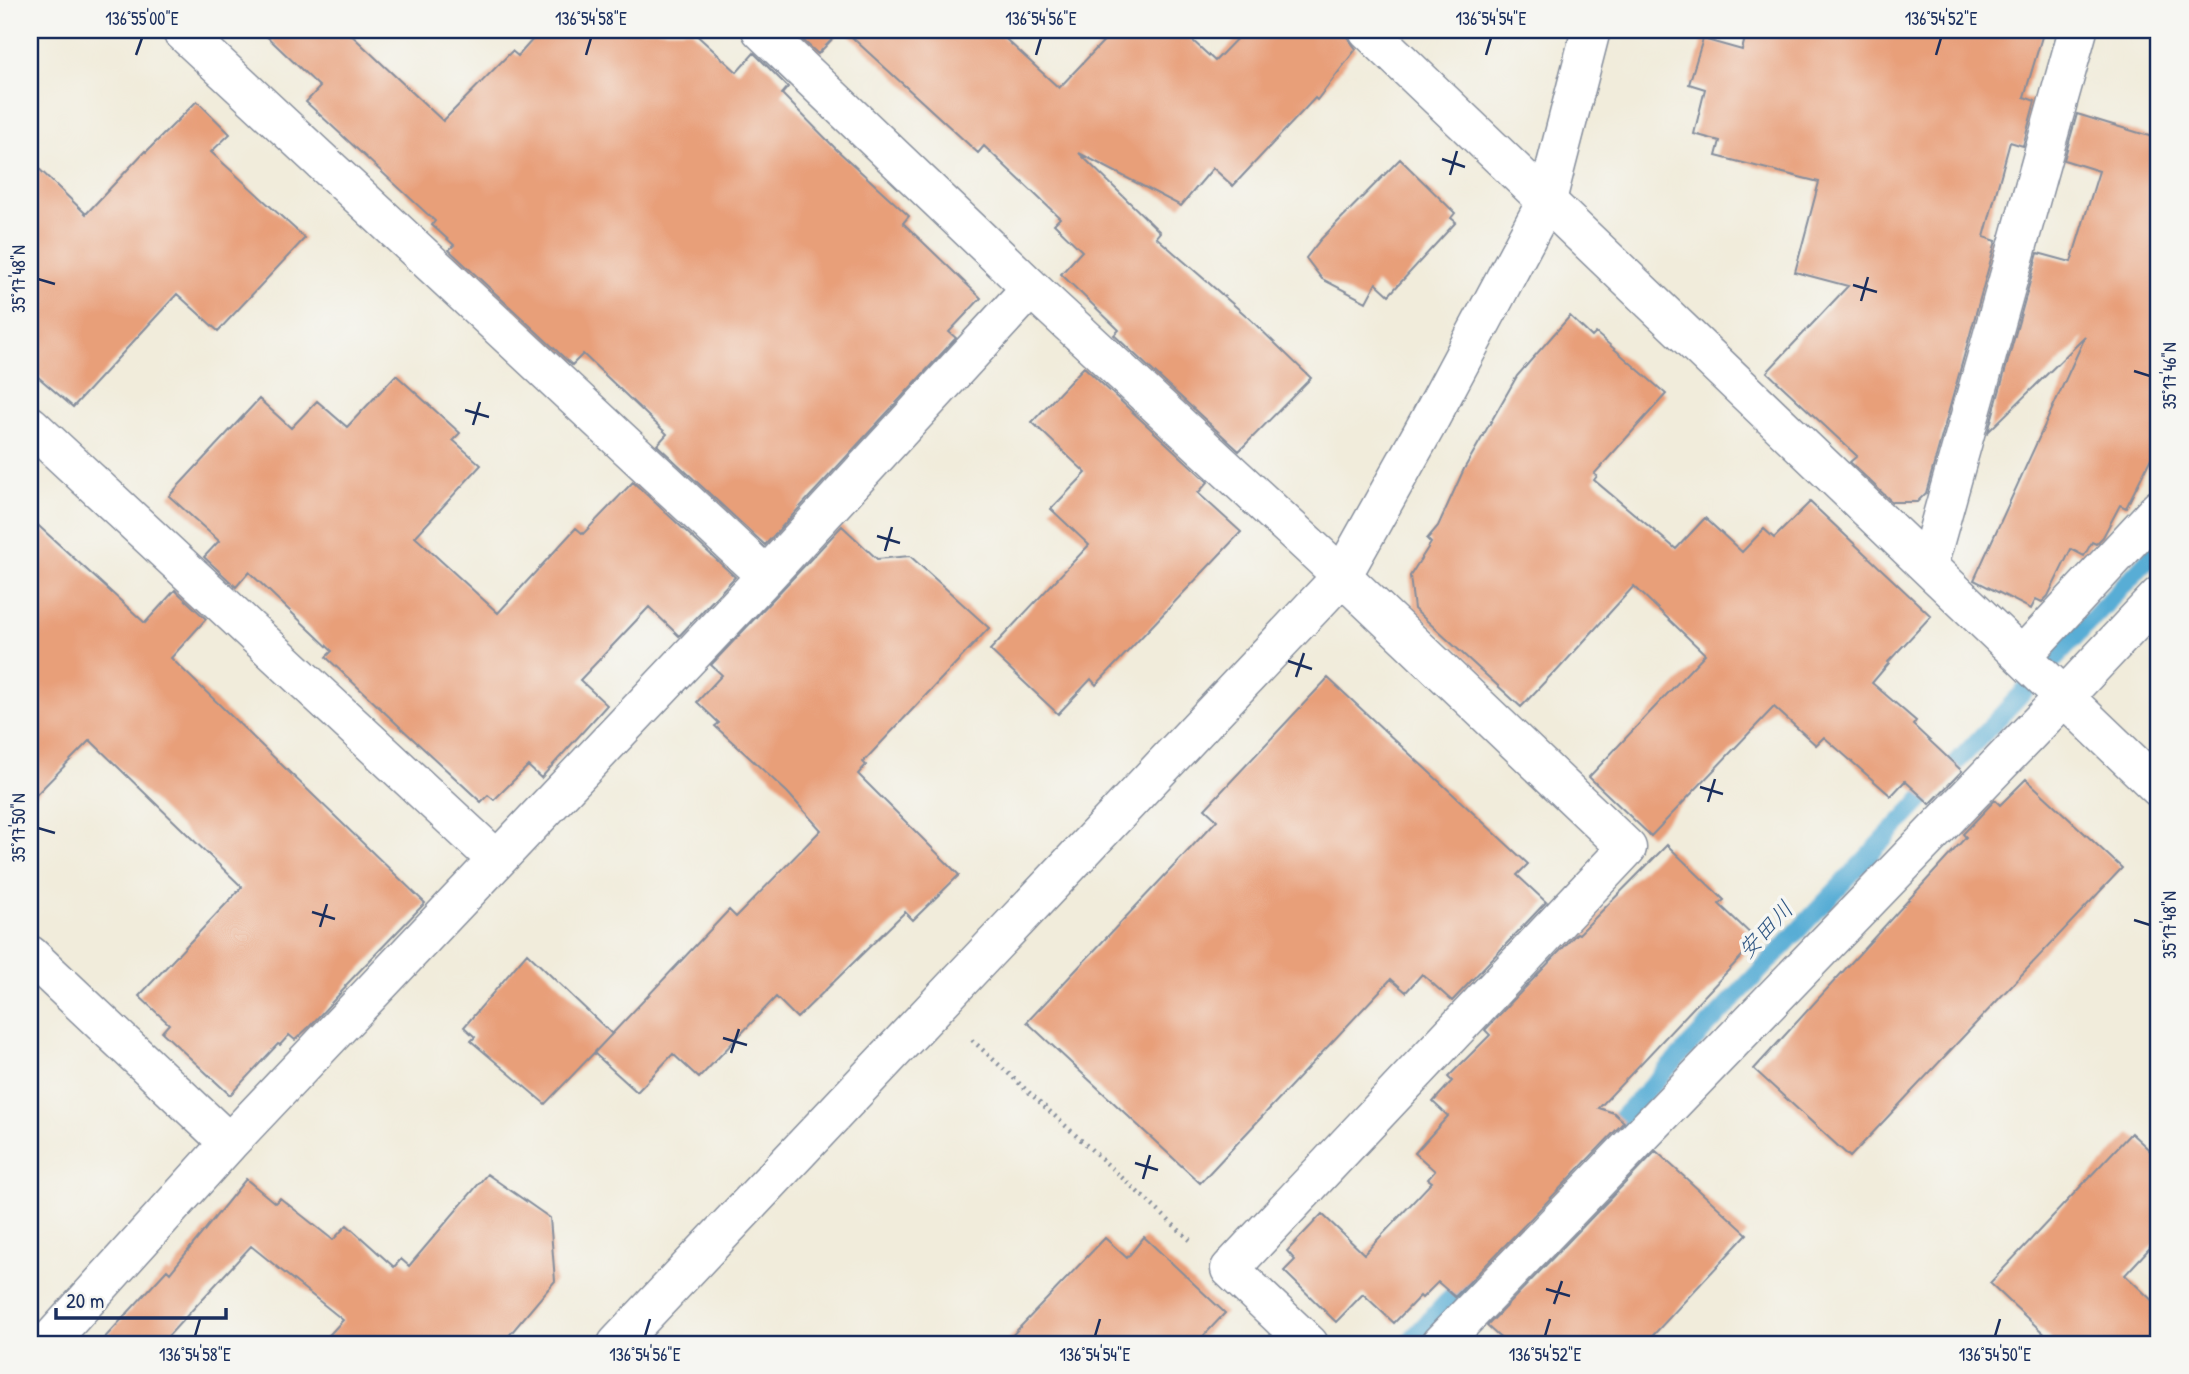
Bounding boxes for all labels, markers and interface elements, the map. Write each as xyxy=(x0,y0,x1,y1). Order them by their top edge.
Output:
text: 136°55'00"E xyxy=(105,6,179,31)
text: 136°54'58"E xyxy=(555,6,627,31)
text: 136°54'56"E xyxy=(1005,6,1077,31)
text: 136°54'54"E xyxy=(1455,6,1527,31)
text: 136°54'52"E xyxy=(1905,6,1977,31)
text: 35°17'48"N xyxy=(6,245,31,313)
text: 35°17'46"N xyxy=(2157,342,2182,410)
text: 35°17'50"N xyxy=(6,794,31,862)
text: 35°17'48"N xyxy=(2157,891,2182,959)
water label: 安田川 xyxy=(1730,893,1800,965)
scale bar xyxy=(56,1276,226,1320)
text: 20 m xyxy=(66,1286,104,1315)
text: 136°54'58"E xyxy=(159,1342,231,1367)
text: 136°54'56"E xyxy=(609,1342,681,1367)
text: 136°54'54"E xyxy=(1059,1342,1131,1367)
text: 136°54'52"E xyxy=(1509,1342,1581,1367)
text: 136°54'50"E xyxy=(1959,1342,2031,1367)

